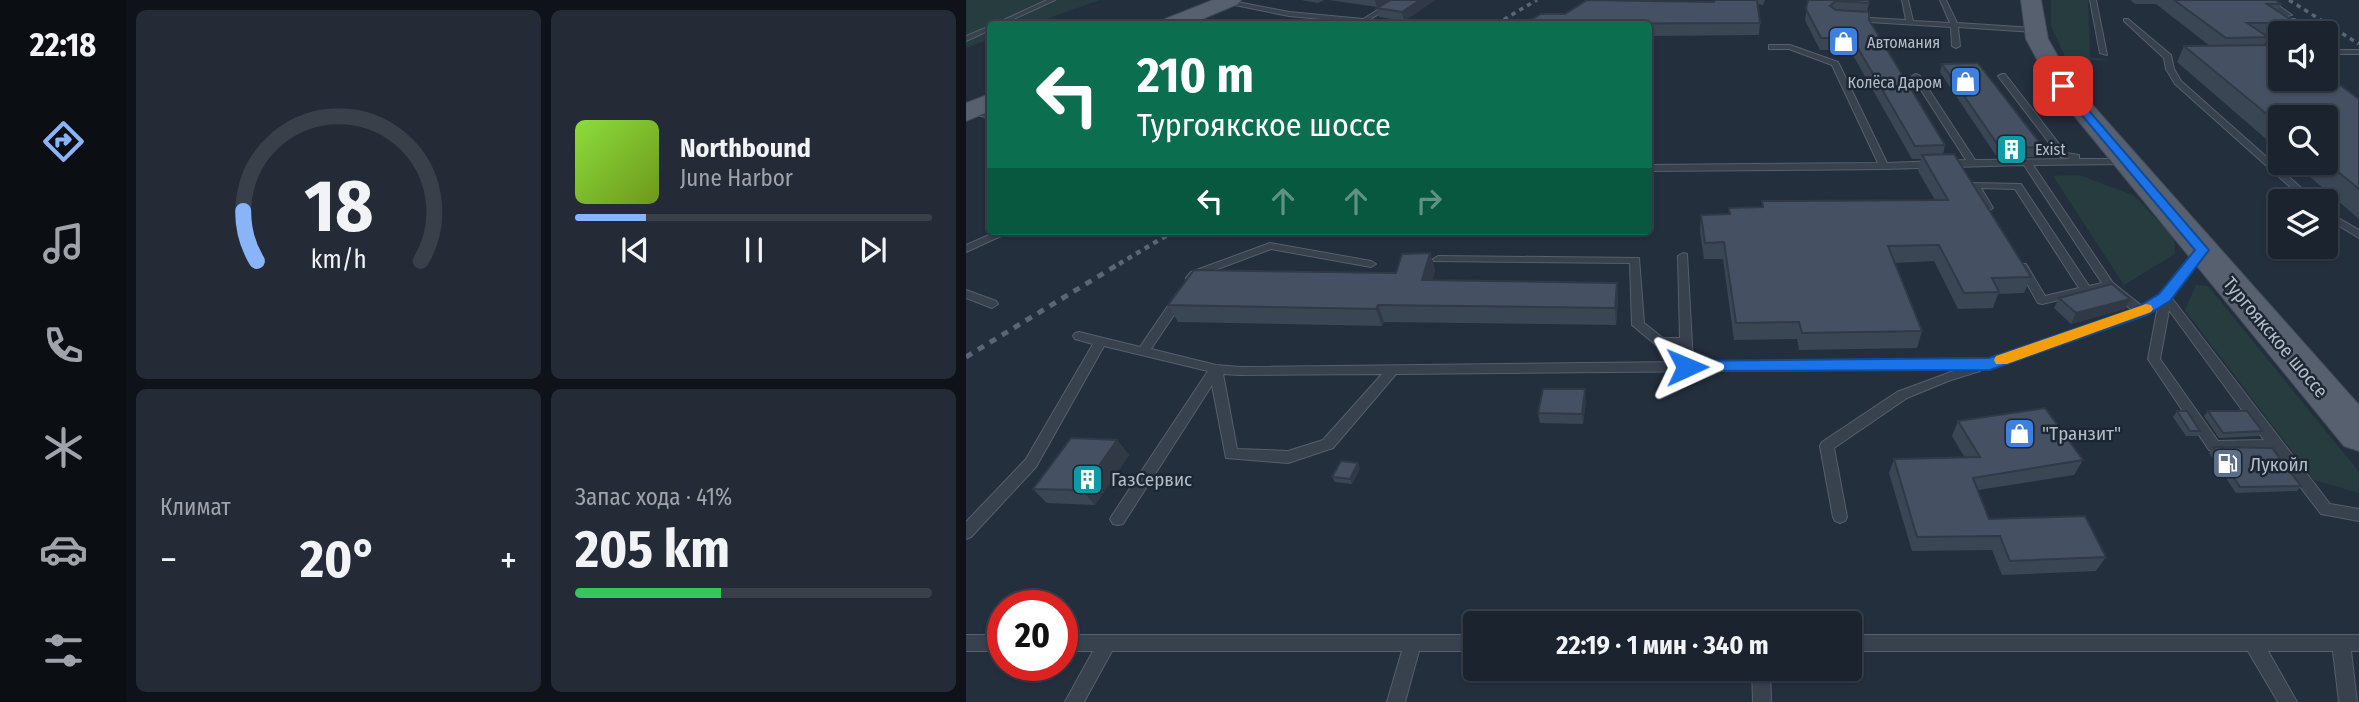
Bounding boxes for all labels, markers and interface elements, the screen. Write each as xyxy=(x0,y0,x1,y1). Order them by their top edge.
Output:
map controls xyxy=(2268,21,2338,259)
button: sound xyxy=(2268,21,2338,91)
shop icon: Автомания xyxy=(1827,25,1861,59)
text: 22:18 xyxy=(30,26,96,64)
place label: Автомания xyxy=(1867,33,1940,52)
text: 210 m xyxy=(1137,46,1254,105)
icon: left xyxy=(1022,49,1113,140)
pin xyxy=(2033,56,2093,116)
shop icon: Колёса Даром xyxy=(1948,65,1982,99)
icon: arrive xyxy=(2044,67,2082,105)
place label: Колёса Даром xyxy=(1848,73,1942,92)
button: search xyxy=(2268,105,2338,175)
text: Тургоякское шоссе xyxy=(1137,106,1391,144)
icon: directions xyxy=(39,117,88,166)
building icon: Exist xyxy=(1995,132,2029,166)
text: Northbound xyxy=(680,133,811,164)
place label: Exist xyxy=(2035,140,2066,159)
text: 18 xyxy=(304,163,373,250)
text: June Harbor xyxy=(680,164,793,192)
icon: left xyxy=(1191,182,1229,220)
icon: ahead xyxy=(1264,182,1302,220)
icon: ahead xyxy=(1337,182,1375,220)
icon: right xyxy=(1410,182,1448,220)
button: layers xyxy=(2268,189,2338,259)
icon: music xyxy=(39,219,88,268)
icon: previous xyxy=(616,231,654,269)
icon: pause xyxy=(735,231,773,269)
icon: next xyxy=(854,231,892,269)
text: km/h xyxy=(311,245,366,275)
street label: Тургоякское шоссе xyxy=(2218,272,2333,402)
icon: phone xyxy=(39,321,88,370)
position arrow xyxy=(1650,330,1724,404)
shop icon: "Транзит" xyxy=(2002,416,2036,450)
place label: "Транзит" xyxy=(2042,422,2121,445)
icon: climate xyxy=(39,423,88,472)
fuel station icon: Лукойл xyxy=(2210,447,2244,481)
place label: Лукойл xyxy=(2250,453,2308,476)
building icon: ГазСервис xyxy=(1071,462,1105,496)
place label: ГазСервис xyxy=(1111,468,1192,491)
text: Запас хода · 41% xyxy=(575,483,732,511)
text: Климат xyxy=(160,493,231,521)
text: 205 km xyxy=(575,518,730,581)
icon: car xyxy=(39,525,88,574)
text: 20° xyxy=(300,528,377,591)
text: − xyxy=(160,537,177,583)
text: + xyxy=(500,537,517,583)
speed limit sign: 20 xyxy=(987,590,1078,681)
icon: filters xyxy=(39,626,88,675)
text: 22:19 · 1 мин · 340 m xyxy=(1556,630,1769,661)

